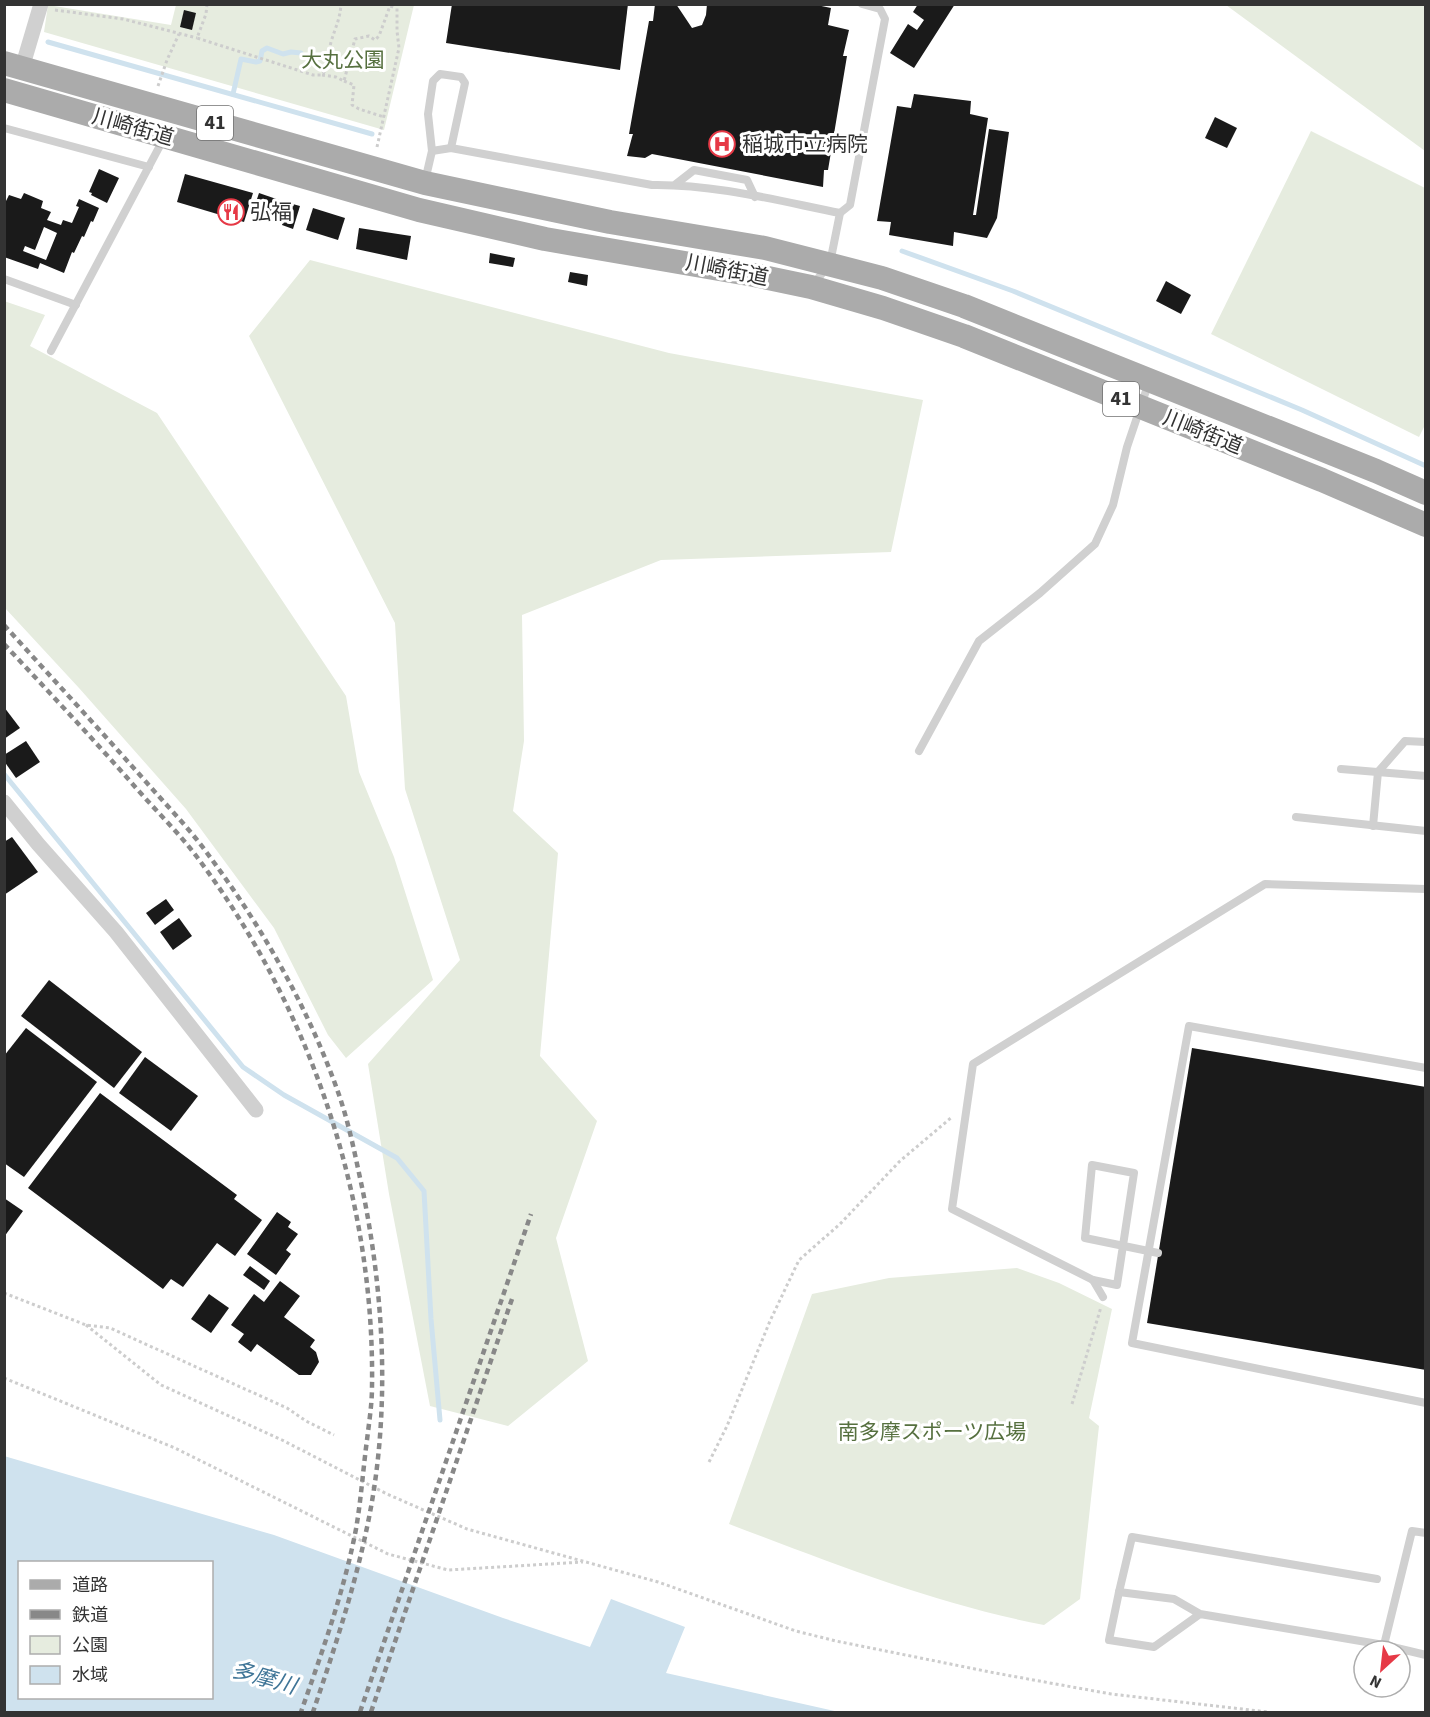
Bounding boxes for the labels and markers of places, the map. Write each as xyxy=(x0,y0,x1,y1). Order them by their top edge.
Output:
hospital icon: 稲城市立病院 xyxy=(707,129,737,159)
place label: 稲城市立病院 xyxy=(742,129,868,159)
restaurant icon: 弘福 xyxy=(216,197,246,227)
place label: 弘福 xyxy=(250,197,292,227)

